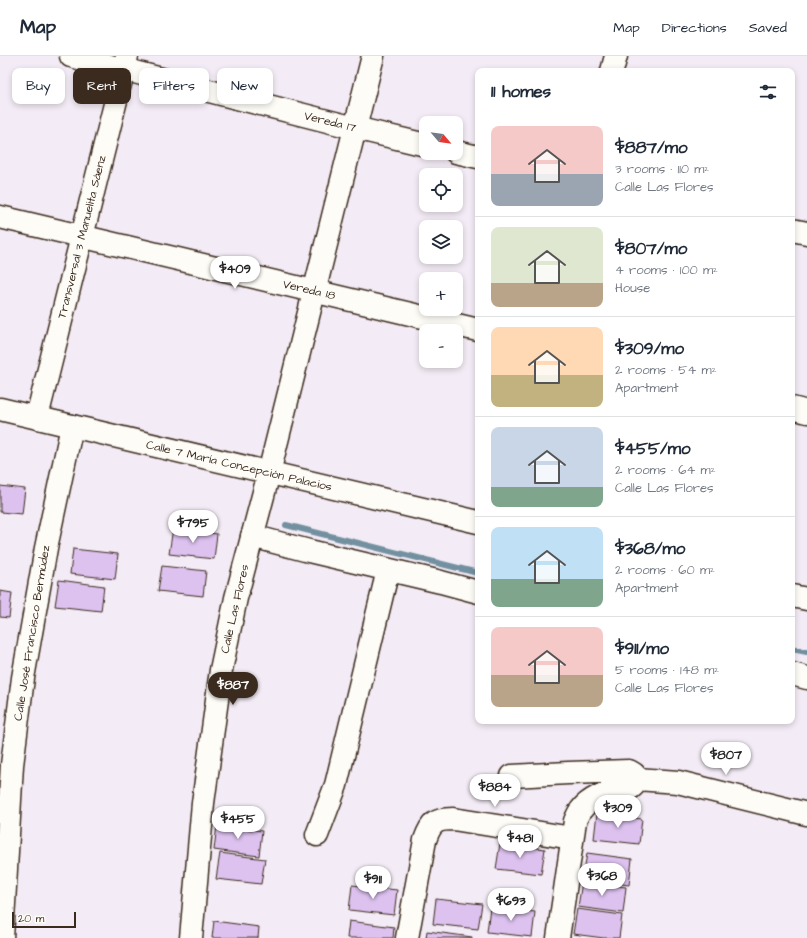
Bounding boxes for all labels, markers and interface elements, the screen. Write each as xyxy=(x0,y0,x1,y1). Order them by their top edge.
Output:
text: Map xyxy=(20,14,56,41)
text: Map xyxy=(613,18,640,38)
text: Directions xyxy=(662,18,727,38)
text: Saved xyxy=(749,18,787,38)
chip: Buy xyxy=(12,68,65,104)
chip: Rent xyxy=(73,68,131,104)
chip: Filters xyxy=(139,68,209,104)
chip: New xyxy=(217,68,273,104)
text: 11 homes xyxy=(491,80,551,104)
icon: filters xyxy=(757,81,779,103)
street label: Vereda 17 xyxy=(302,107,358,137)
north arrow xyxy=(419,116,463,160)
map controls xyxy=(419,116,463,368)
text: $887/mo xyxy=(615,136,688,160)
icon: home xyxy=(523,142,571,190)
street label: Transversal 3 Manuelita Sáenz xyxy=(53,154,111,320)
text: 3 rooms · 110 m² xyxy=(615,160,709,178)
button: locate xyxy=(419,168,463,212)
text: Calle Las Flores xyxy=(615,178,714,196)
button: layers xyxy=(419,220,463,264)
text: $807/mo xyxy=(615,237,687,261)
icon: home xyxy=(523,243,571,291)
pin: $409 xyxy=(211,256,259,290)
text: $409 xyxy=(219,260,251,278)
text: 4 rooms · 100 m² xyxy=(615,261,718,279)
button: + xyxy=(419,272,463,316)
street label: Vereda 18 xyxy=(281,276,337,304)
text: House xyxy=(615,279,650,297)
button: − xyxy=(419,324,463,368)
text: $309/mo xyxy=(615,337,684,361)
icon: home xyxy=(523,343,571,391)
text: 2 rooms · 54 m² xyxy=(615,361,717,379)
text: Apartment xyxy=(615,379,679,397)
street label: Calle 7 María Concepción Palacios xyxy=(144,436,334,496)
text: $455/mo xyxy=(615,437,691,461)
icon: home xyxy=(523,443,571,491)
text: 2 rooms · 64 m² xyxy=(615,461,716,479)
text: Calle Las Flores xyxy=(615,479,714,497)
pin: $795 xyxy=(169,510,217,544)
text: $795 xyxy=(177,514,209,532)
text: $368/mo xyxy=(615,537,685,561)
icon: home xyxy=(523,543,571,591)
street label: Calle José Francisco Bermúdez xyxy=(10,544,54,722)
text: 2 rooms · 60 m² xyxy=(615,561,715,579)
street label: Calle Las Flores xyxy=(216,563,254,655)
text: Apartment xyxy=(615,579,679,597)
text: $911/mo xyxy=(615,637,669,661)
icon: home xyxy=(523,643,571,691)
text: 5 rooms · 148 m² xyxy=(615,661,719,679)
pin: $887 xyxy=(209,672,257,706)
text: $887 xyxy=(217,676,249,694)
text: Calle Las Flores xyxy=(615,679,714,697)
pin: $807 xyxy=(702,742,750,776)
text: $807 xyxy=(710,746,742,764)
pin: $884 xyxy=(471,774,519,808)
text: $884 xyxy=(479,778,511,796)
pin: $309 xyxy=(594,795,642,829)
text: $309 xyxy=(603,799,633,817)
pin: $455 xyxy=(214,806,262,840)
text: $455 xyxy=(221,810,255,828)
pin: $481 xyxy=(496,825,544,859)
text: $481 xyxy=(507,829,533,847)
pin: $368 xyxy=(578,863,626,897)
pin: $911 xyxy=(349,866,397,900)
text: $368 xyxy=(587,867,617,885)
text: $911 xyxy=(364,870,382,888)
pin: $693 xyxy=(487,888,535,922)
text: $693 xyxy=(496,892,526,910)
scale bar xyxy=(12,910,76,929)
text: 20 m xyxy=(18,911,44,926)

